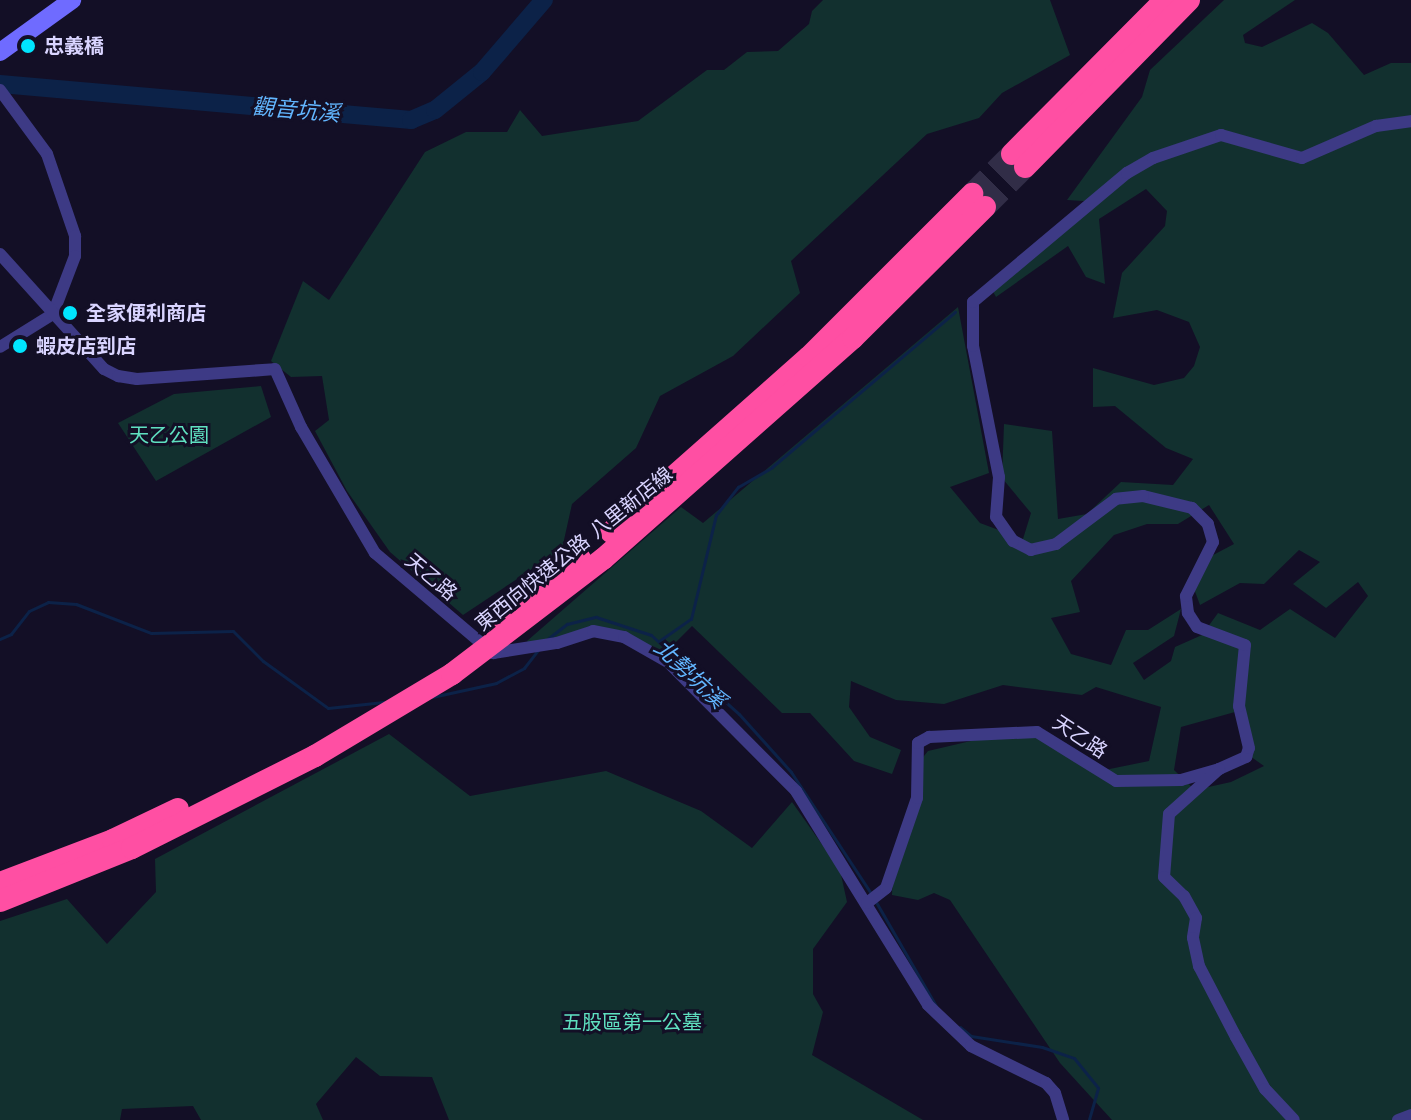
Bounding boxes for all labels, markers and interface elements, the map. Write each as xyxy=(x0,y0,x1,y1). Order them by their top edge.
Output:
place label: 忠義橋 xyxy=(44,34,104,58)
marker: 忠義橋 xyxy=(19,37,37,55)
water label: 觀音坑溪 xyxy=(251,93,341,127)
place label: 全家便利商店 xyxy=(86,301,206,325)
marker: 全家便利商店 xyxy=(61,304,79,322)
place label: 蝦皮店到店 xyxy=(36,334,136,358)
marker: 蝦皮店到店 xyxy=(11,337,29,355)
park label: 天乙公園 xyxy=(129,423,209,447)
street label: 東西向快速公路 八里新店線 xyxy=(471,462,677,636)
street label: 天乙路 xyxy=(400,549,462,605)
water label: 北勢坑溪 xyxy=(649,634,731,714)
street label: 天乙路 xyxy=(1048,711,1112,763)
park label: 五股區第一公墓 xyxy=(562,1010,702,1034)

